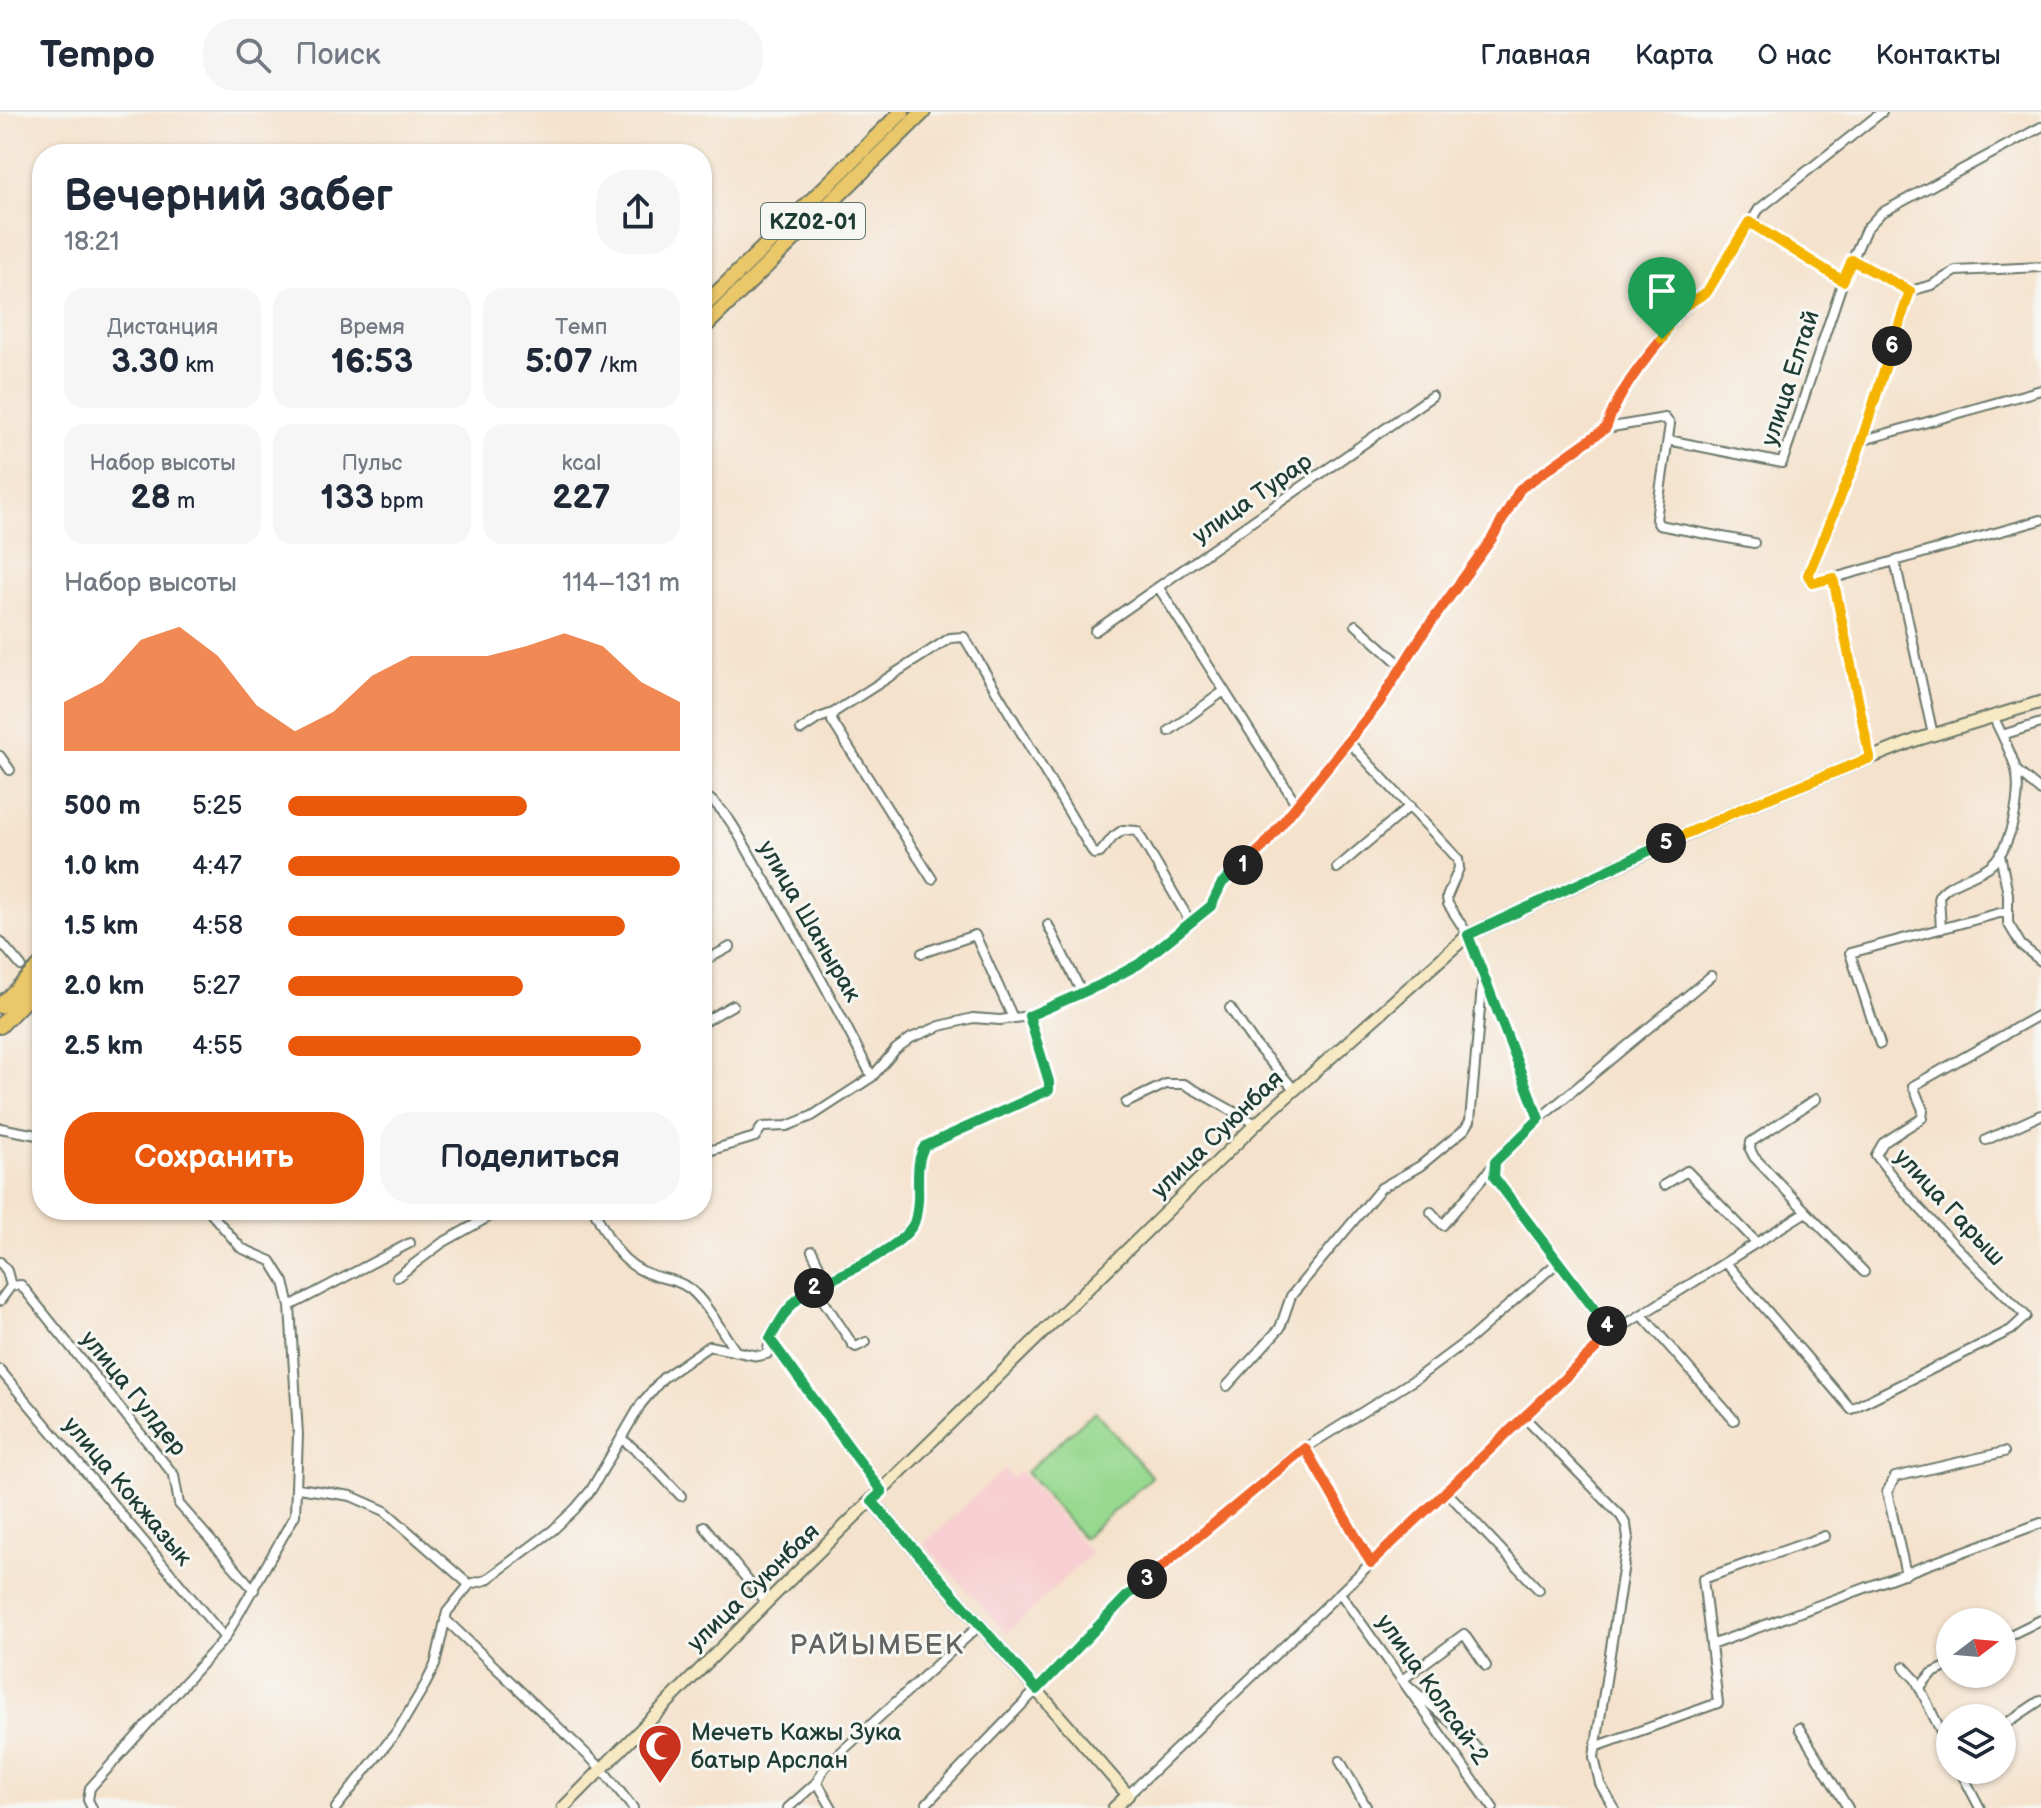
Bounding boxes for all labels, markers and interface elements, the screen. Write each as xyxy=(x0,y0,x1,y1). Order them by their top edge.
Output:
search box xyxy=(203,19,763,91)
text: Tempo xyxy=(40,33,155,78)
icon: search xyxy=(231,33,275,77)
text: Поиск xyxy=(295,37,381,73)
text: Главная xyxy=(1480,39,1591,72)
text: Карта xyxy=(1635,39,1714,72)
text: О нас xyxy=(1758,39,1831,72)
text: Контакты xyxy=(1875,39,2001,72)
text: Вечерний забег xyxy=(64,170,393,223)
button: share xyxy=(596,170,680,254)
road number: KZ02-01 xyxy=(761,203,865,239)
text: 18:21 xyxy=(64,227,119,258)
pin xyxy=(1628,257,1696,339)
icon: arrive xyxy=(1640,269,1684,313)
street label: улица Елтай xyxy=(1755,307,1826,450)
text: Дистанция xyxy=(107,314,218,341)
text: Время xyxy=(339,314,405,341)
text: Темп xyxy=(555,314,607,341)
pin: 6 xyxy=(1872,326,1912,366)
text: 6 xyxy=(1885,332,1899,359)
text: 3.30 xyxy=(111,341,179,382)
text: 16:53 xyxy=(331,341,413,382)
text: 5:07 xyxy=(525,341,593,382)
text: km xyxy=(179,352,214,379)
text: /km xyxy=(593,352,638,379)
street label: улица Турар xyxy=(1187,446,1318,550)
text: Набор высоты xyxy=(89,450,236,477)
text: Пульс xyxy=(342,450,402,477)
text: kcal xyxy=(562,450,601,477)
text: 28 xyxy=(130,477,171,518)
text: 133 xyxy=(320,477,374,518)
text: 227 xyxy=(552,477,611,518)
text: m xyxy=(171,488,195,515)
text: bpm xyxy=(374,488,424,515)
text: Набор высоты xyxy=(64,568,237,599)
text: 114–131 m xyxy=(562,568,680,599)
text: 500 m xyxy=(64,791,141,822)
text: 5:25 xyxy=(192,791,242,822)
pin: 5 xyxy=(1646,823,1686,863)
text: 5 xyxy=(1660,829,1672,856)
street label: улица Шанырак xyxy=(752,835,868,1007)
pin: 1 xyxy=(1223,845,1263,885)
text: 1.0 km xyxy=(64,851,140,882)
text: 4:47 xyxy=(192,851,242,882)
text: 1 xyxy=(1238,851,1248,878)
text: 1.5 km xyxy=(64,911,139,942)
text: 4:58 xyxy=(192,911,243,942)
text: 2.0 km xyxy=(64,971,144,1002)
text: 5:27 xyxy=(192,971,240,1002)
text: 2.5 km xyxy=(64,1031,143,1062)
text: 4:55 xyxy=(192,1031,243,1062)
street label: улица Суюнбая xyxy=(1145,1064,1289,1205)
button: Сохранить xyxy=(64,1112,364,1204)
button: Поделиться xyxy=(380,1112,680,1204)
street label: улица Гарыш xyxy=(1888,1143,2011,1272)
pin: 2 xyxy=(794,1268,834,1308)
text: 2 xyxy=(807,1274,821,1301)
pin: 4 xyxy=(1587,1306,1627,1346)
text: 4 xyxy=(1601,1312,1613,1339)
street label: улица Гулдер xyxy=(74,1325,193,1462)
street label: улица Кокжазык xyxy=(57,1411,199,1572)
street label: улица Суюнбая xyxy=(681,1517,825,1658)
pin: 3 xyxy=(1127,1559,1167,1599)
text: 3 xyxy=(1141,1565,1153,1592)
north arrow xyxy=(1936,1608,2016,1688)
map controls xyxy=(1936,1608,2016,1784)
street label: улица Колсай-2 xyxy=(1370,1609,1495,1770)
district label: РАЙЫМБЕК xyxy=(789,1629,965,1662)
button: layers xyxy=(1936,1704,2016,1784)
place label: Мечеть Кажы Зука батыр Арслан xyxy=(691,1718,902,1775)
mosque icon: Мечеть Кажы Зука батыр Арслан xyxy=(636,1722,684,1785)

